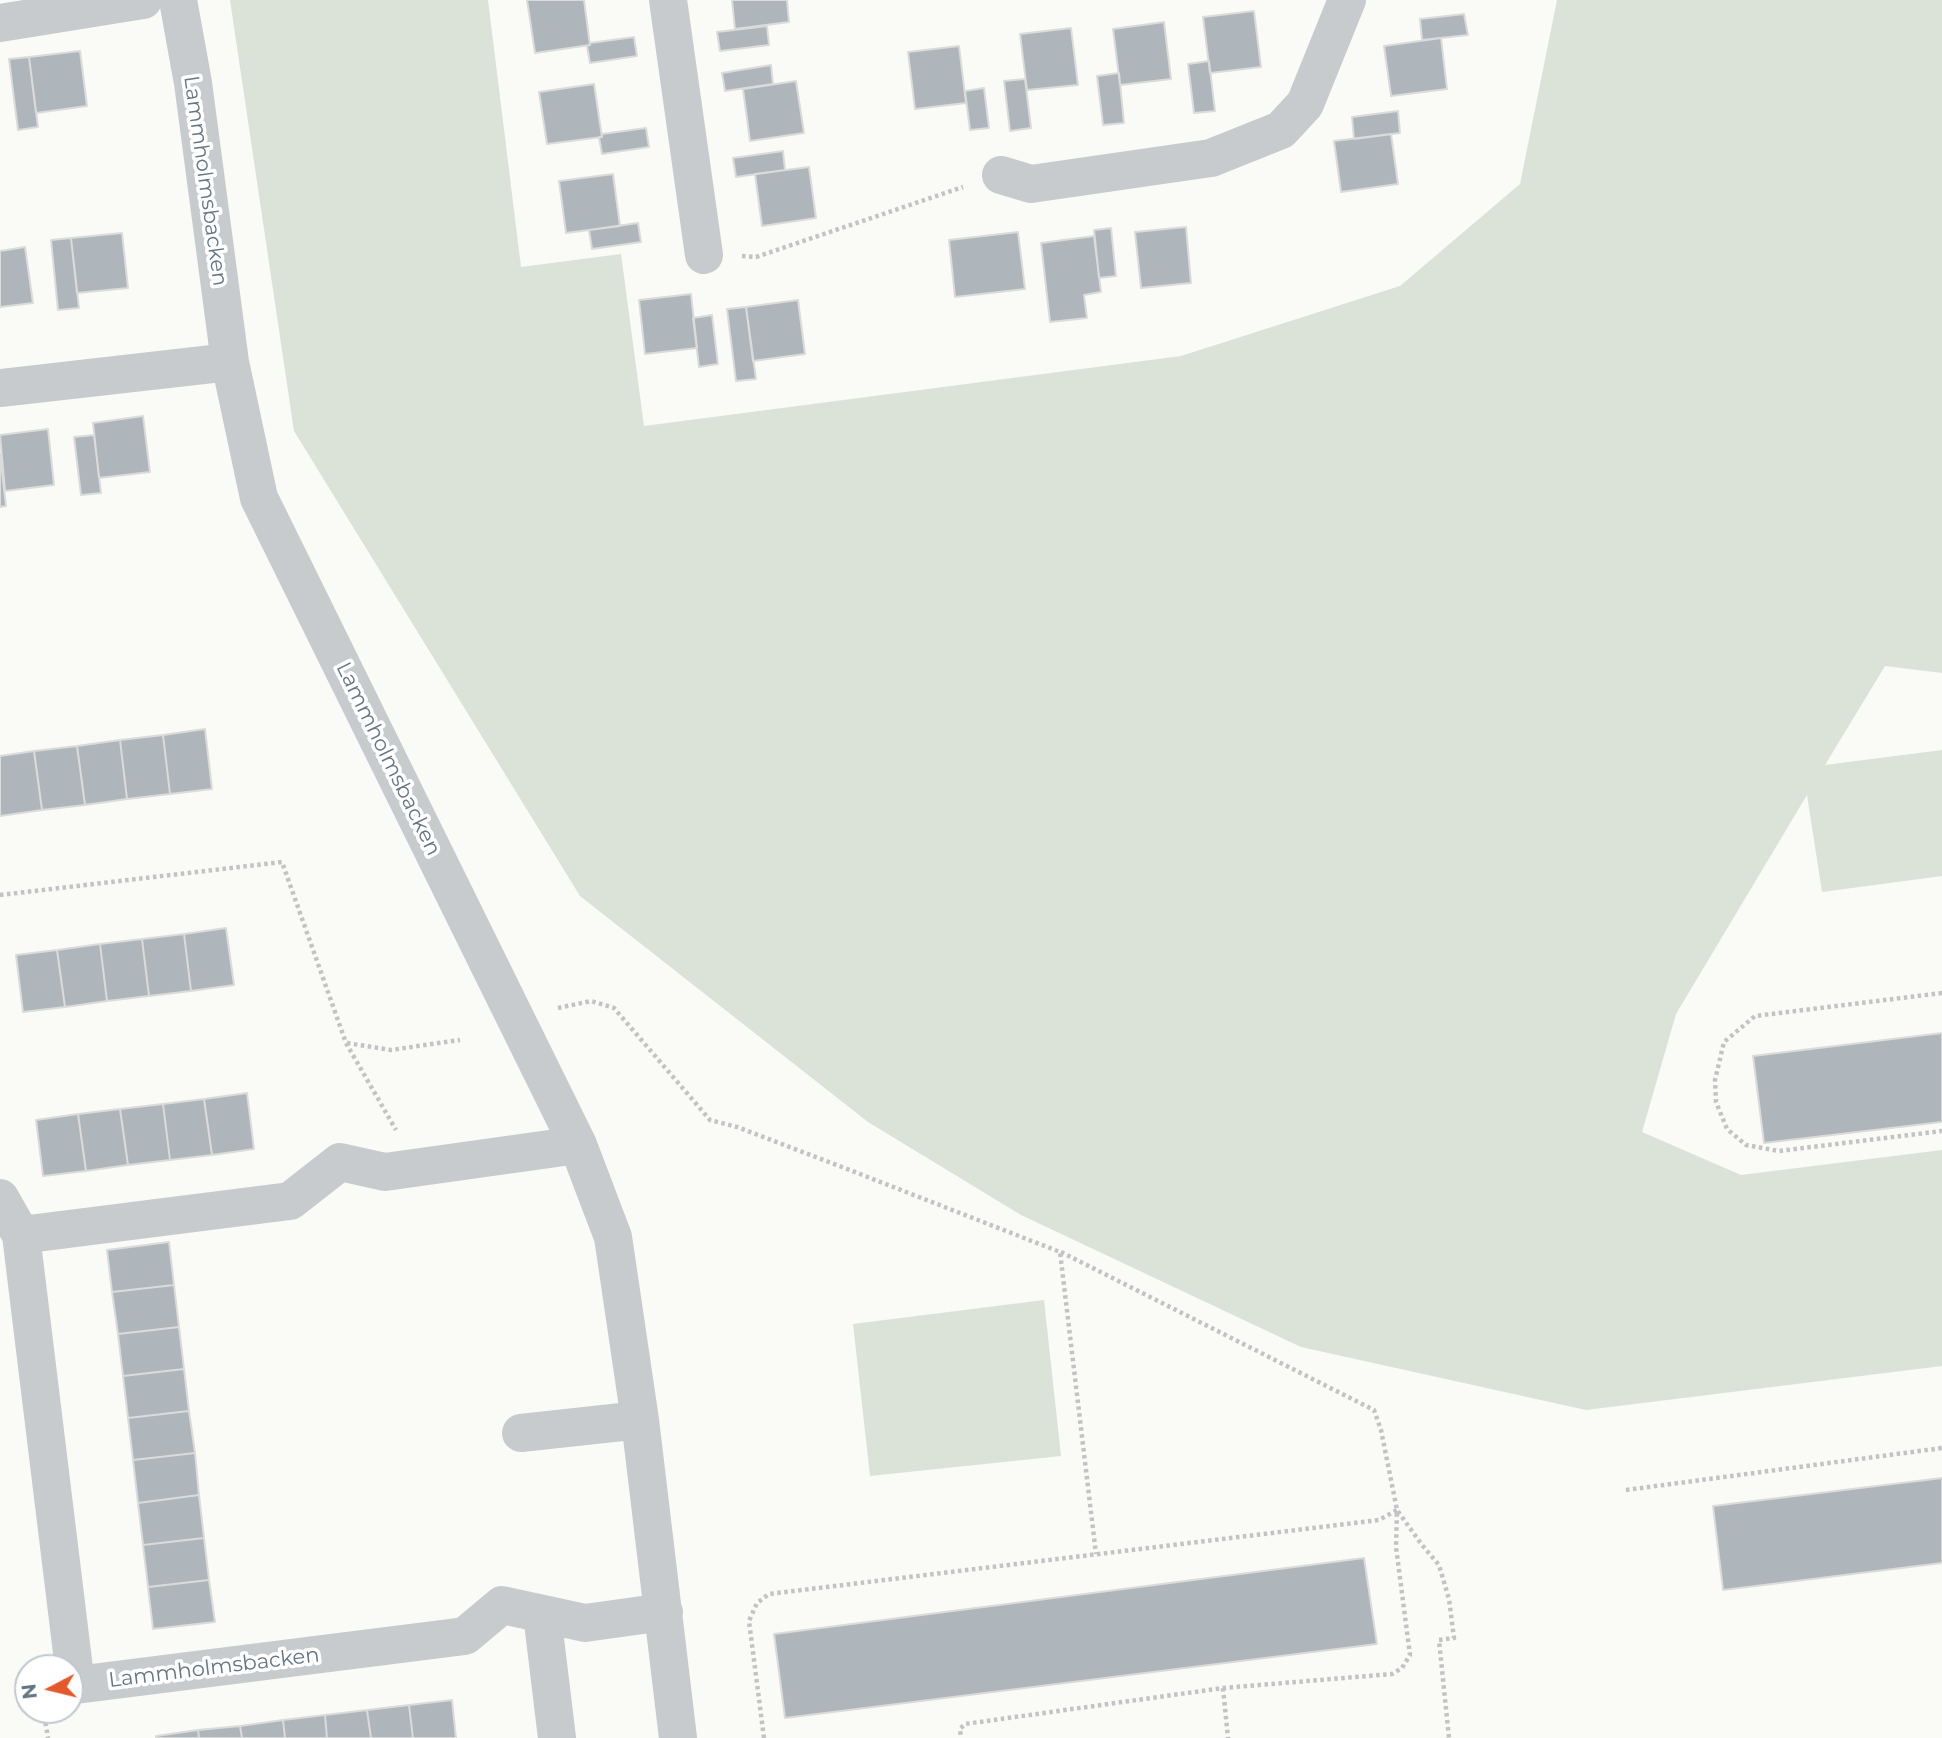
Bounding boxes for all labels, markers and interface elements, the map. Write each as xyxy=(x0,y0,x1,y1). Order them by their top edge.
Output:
street label: Lammholmsbacken xyxy=(178,74,232,288)
street label: Lammholmsbacken xyxy=(330,658,446,860)
street label: Lammholmsbacken xyxy=(107,1643,321,1693)
north arrow xyxy=(14,1654,84,1724)
text: N xyxy=(17,1682,42,1700)

